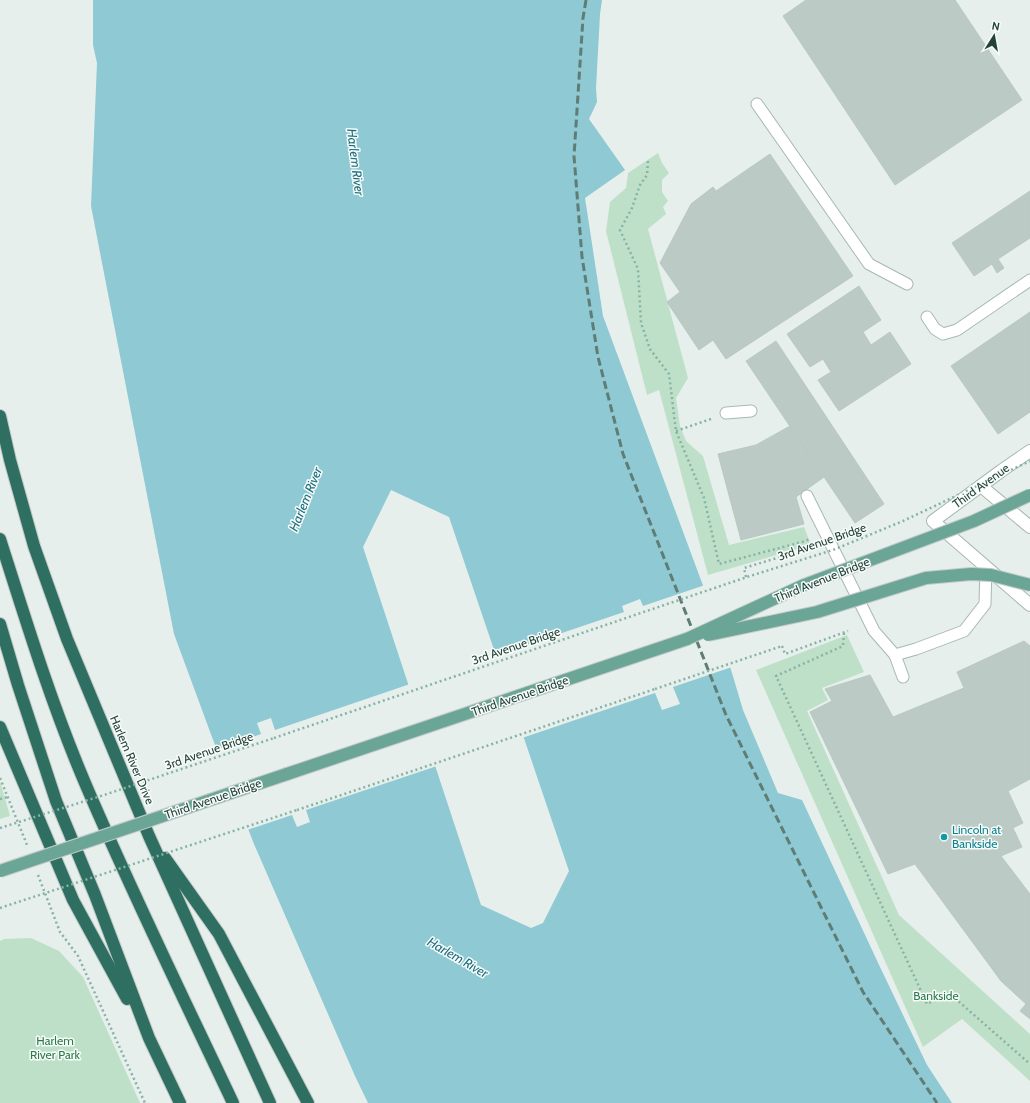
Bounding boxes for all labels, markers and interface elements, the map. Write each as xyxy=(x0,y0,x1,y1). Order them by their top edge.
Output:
north arrow xyxy=(974,16,1014,56)
text: N xyxy=(991,19,1001,34)
water label: Harlem River xyxy=(344,128,368,197)
street label: Third Avenue xyxy=(949,460,1012,511)
water label: Harlem River xyxy=(285,464,325,533)
street label: 3rd Avenue Bridge xyxy=(776,519,868,564)
street label: Third Avenue Bridge xyxy=(772,554,872,605)
street label: 3rd Avenue Bridge xyxy=(470,623,562,668)
street label: Third Avenue Bridge xyxy=(469,672,570,719)
street label: Harlem River Drive xyxy=(107,713,158,807)
street label: 3rd Avenue Bridge xyxy=(163,728,255,773)
street label: Third Avenue Bridge xyxy=(162,775,263,822)
place label: Lincoln at Bankside xyxy=(952,822,1001,851)
marker: Lincoln at Bankside xyxy=(939,832,949,842)
water label: Harlem River xyxy=(425,933,492,981)
park label: Bankside xyxy=(913,988,959,1003)
park label: Harlem River Park xyxy=(30,1033,80,1062)

